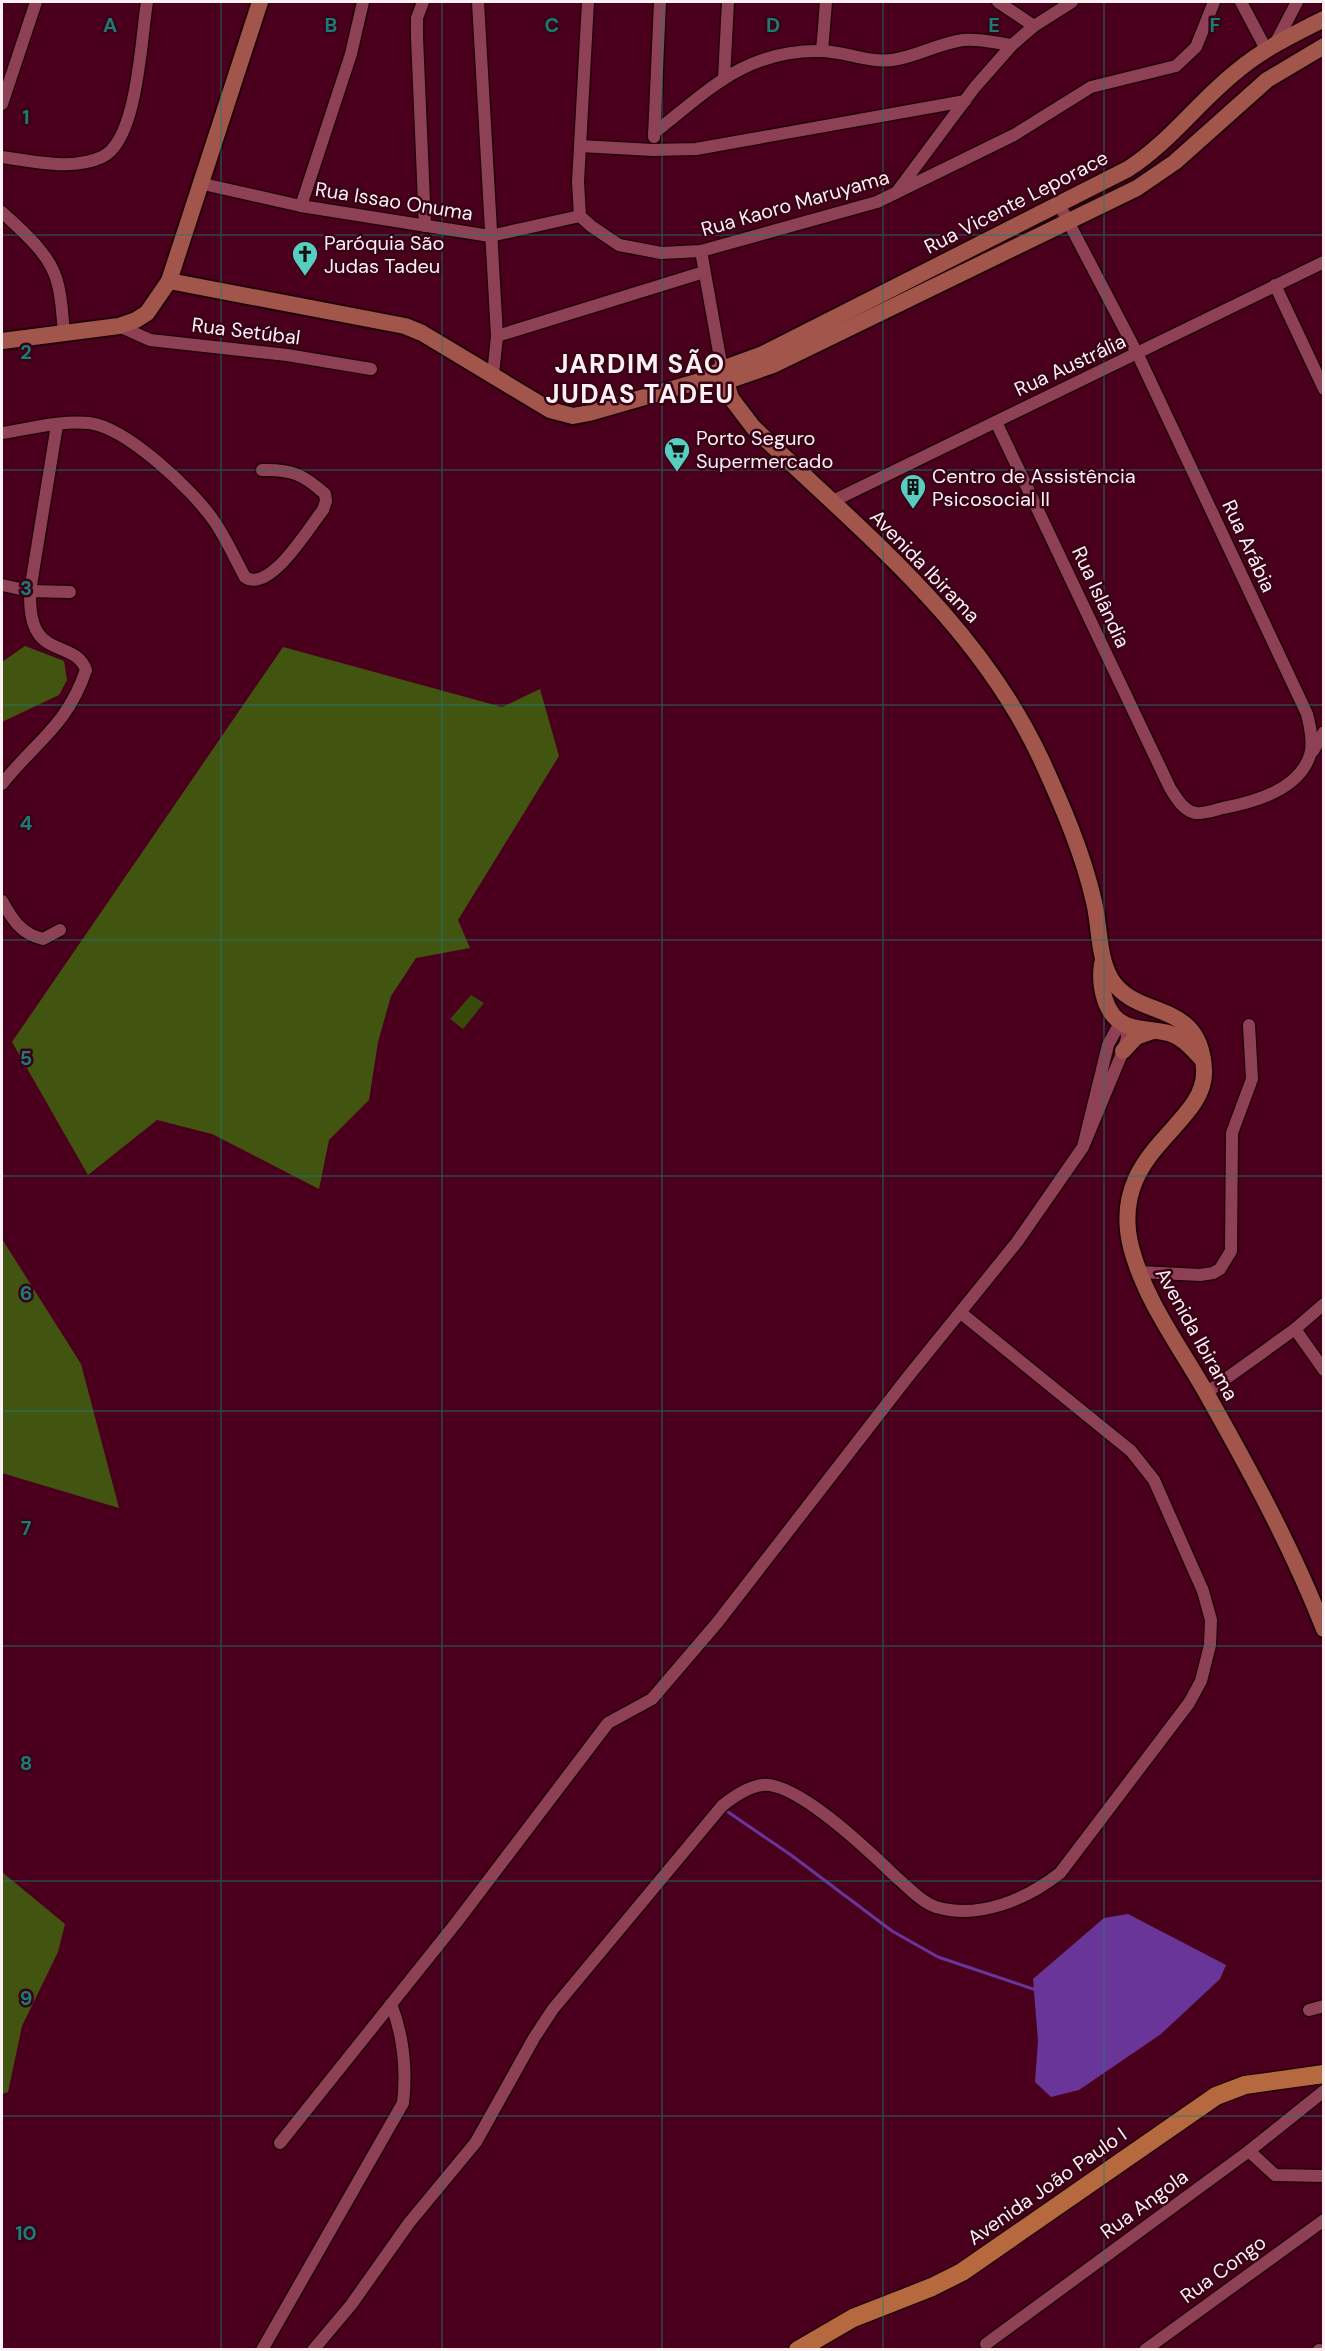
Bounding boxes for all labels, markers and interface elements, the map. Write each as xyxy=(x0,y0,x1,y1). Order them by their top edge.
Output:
text: A xyxy=(103,12,117,38)
text: B xyxy=(325,12,337,38)
text: C xyxy=(545,12,559,38)
text: D xyxy=(766,12,780,38)
text: E xyxy=(988,12,1000,38)
text: F xyxy=(1209,12,1221,38)
text: 1 xyxy=(22,104,30,130)
street label: Rua Vicente Leporace xyxy=(920,144,1112,260)
street label: Rua Kaoro Maruyama xyxy=(698,164,892,242)
street label: Rua Issao Onuma xyxy=(313,176,475,226)
place label: Paróquia São Judas Tadeu xyxy=(324,230,444,279)
church icon: Paróquia São Judas Tadeu xyxy=(290,239,320,277)
street label: Rua Setúbal xyxy=(190,311,302,351)
street label: Rua Austrália xyxy=(1010,328,1130,402)
text: 2 xyxy=(20,339,32,365)
district label: JARDIM SÃO JUDAS TADEU xyxy=(545,347,735,411)
place label: Porto Seguro Supermercado xyxy=(696,425,833,474)
supermarket icon: Porto Seguro Supermercado xyxy=(662,435,692,473)
place label: Centro de Assistência Psicosocial II xyxy=(932,463,1136,512)
building icon: Centro de Assistência Psicosocial II xyxy=(898,472,928,510)
street label: Rua Arábia xyxy=(1216,496,1282,596)
street label: Avenida Ibirama xyxy=(864,504,986,628)
street label: Rua Islândia xyxy=(1066,542,1136,652)
text: 3 xyxy=(20,575,32,601)
text: 4 xyxy=(20,810,33,836)
text: 5 xyxy=(20,1045,32,1071)
street label: Avenida Ibirama xyxy=(1150,1263,1244,1405)
text: 6 xyxy=(20,1280,32,1306)
text: 7 xyxy=(21,1515,32,1541)
text: 8 xyxy=(20,1750,32,1776)
text: 9 xyxy=(20,1985,32,2011)
street label: Avenida João Paulo I xyxy=(962,2121,1132,2251)
street label: Rua Angola xyxy=(1095,2163,1193,2245)
text: 10 xyxy=(15,2220,37,2246)
street label: Rua Congo xyxy=(1175,2229,1271,2309)

